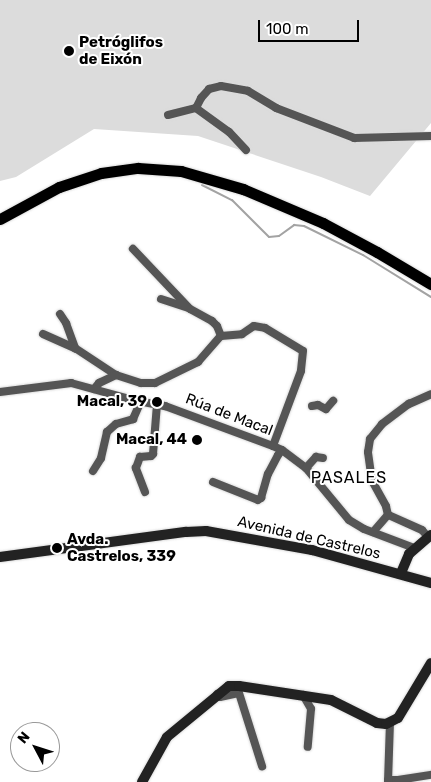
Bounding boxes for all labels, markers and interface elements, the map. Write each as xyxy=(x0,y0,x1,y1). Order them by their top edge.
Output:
scale bar xyxy=(261,10,362,42)
text: 100 m xyxy=(266,20,308,38)
place label: Petróglifos de Eixón xyxy=(79,33,163,68)
marker: Petróglifos de Eixón xyxy=(63,45,75,57)
street label: Rúa de Macal xyxy=(183,390,275,440)
place label: Macal, 39 xyxy=(77,393,147,411)
marker: Macal, 39 xyxy=(151,396,163,408)
place label: Macal, 44 xyxy=(116,431,187,449)
marker: Macal, 44 xyxy=(191,434,203,446)
district label: PASALES xyxy=(310,468,388,488)
street label: Avenida de Castrelos xyxy=(236,513,382,563)
place label: Avda. Castrelos, 339 xyxy=(67,530,176,565)
marker: Avda. Castrelos, 339 xyxy=(51,542,63,554)
north arrow xyxy=(10,722,60,772)
text: N xyxy=(14,728,34,747)

